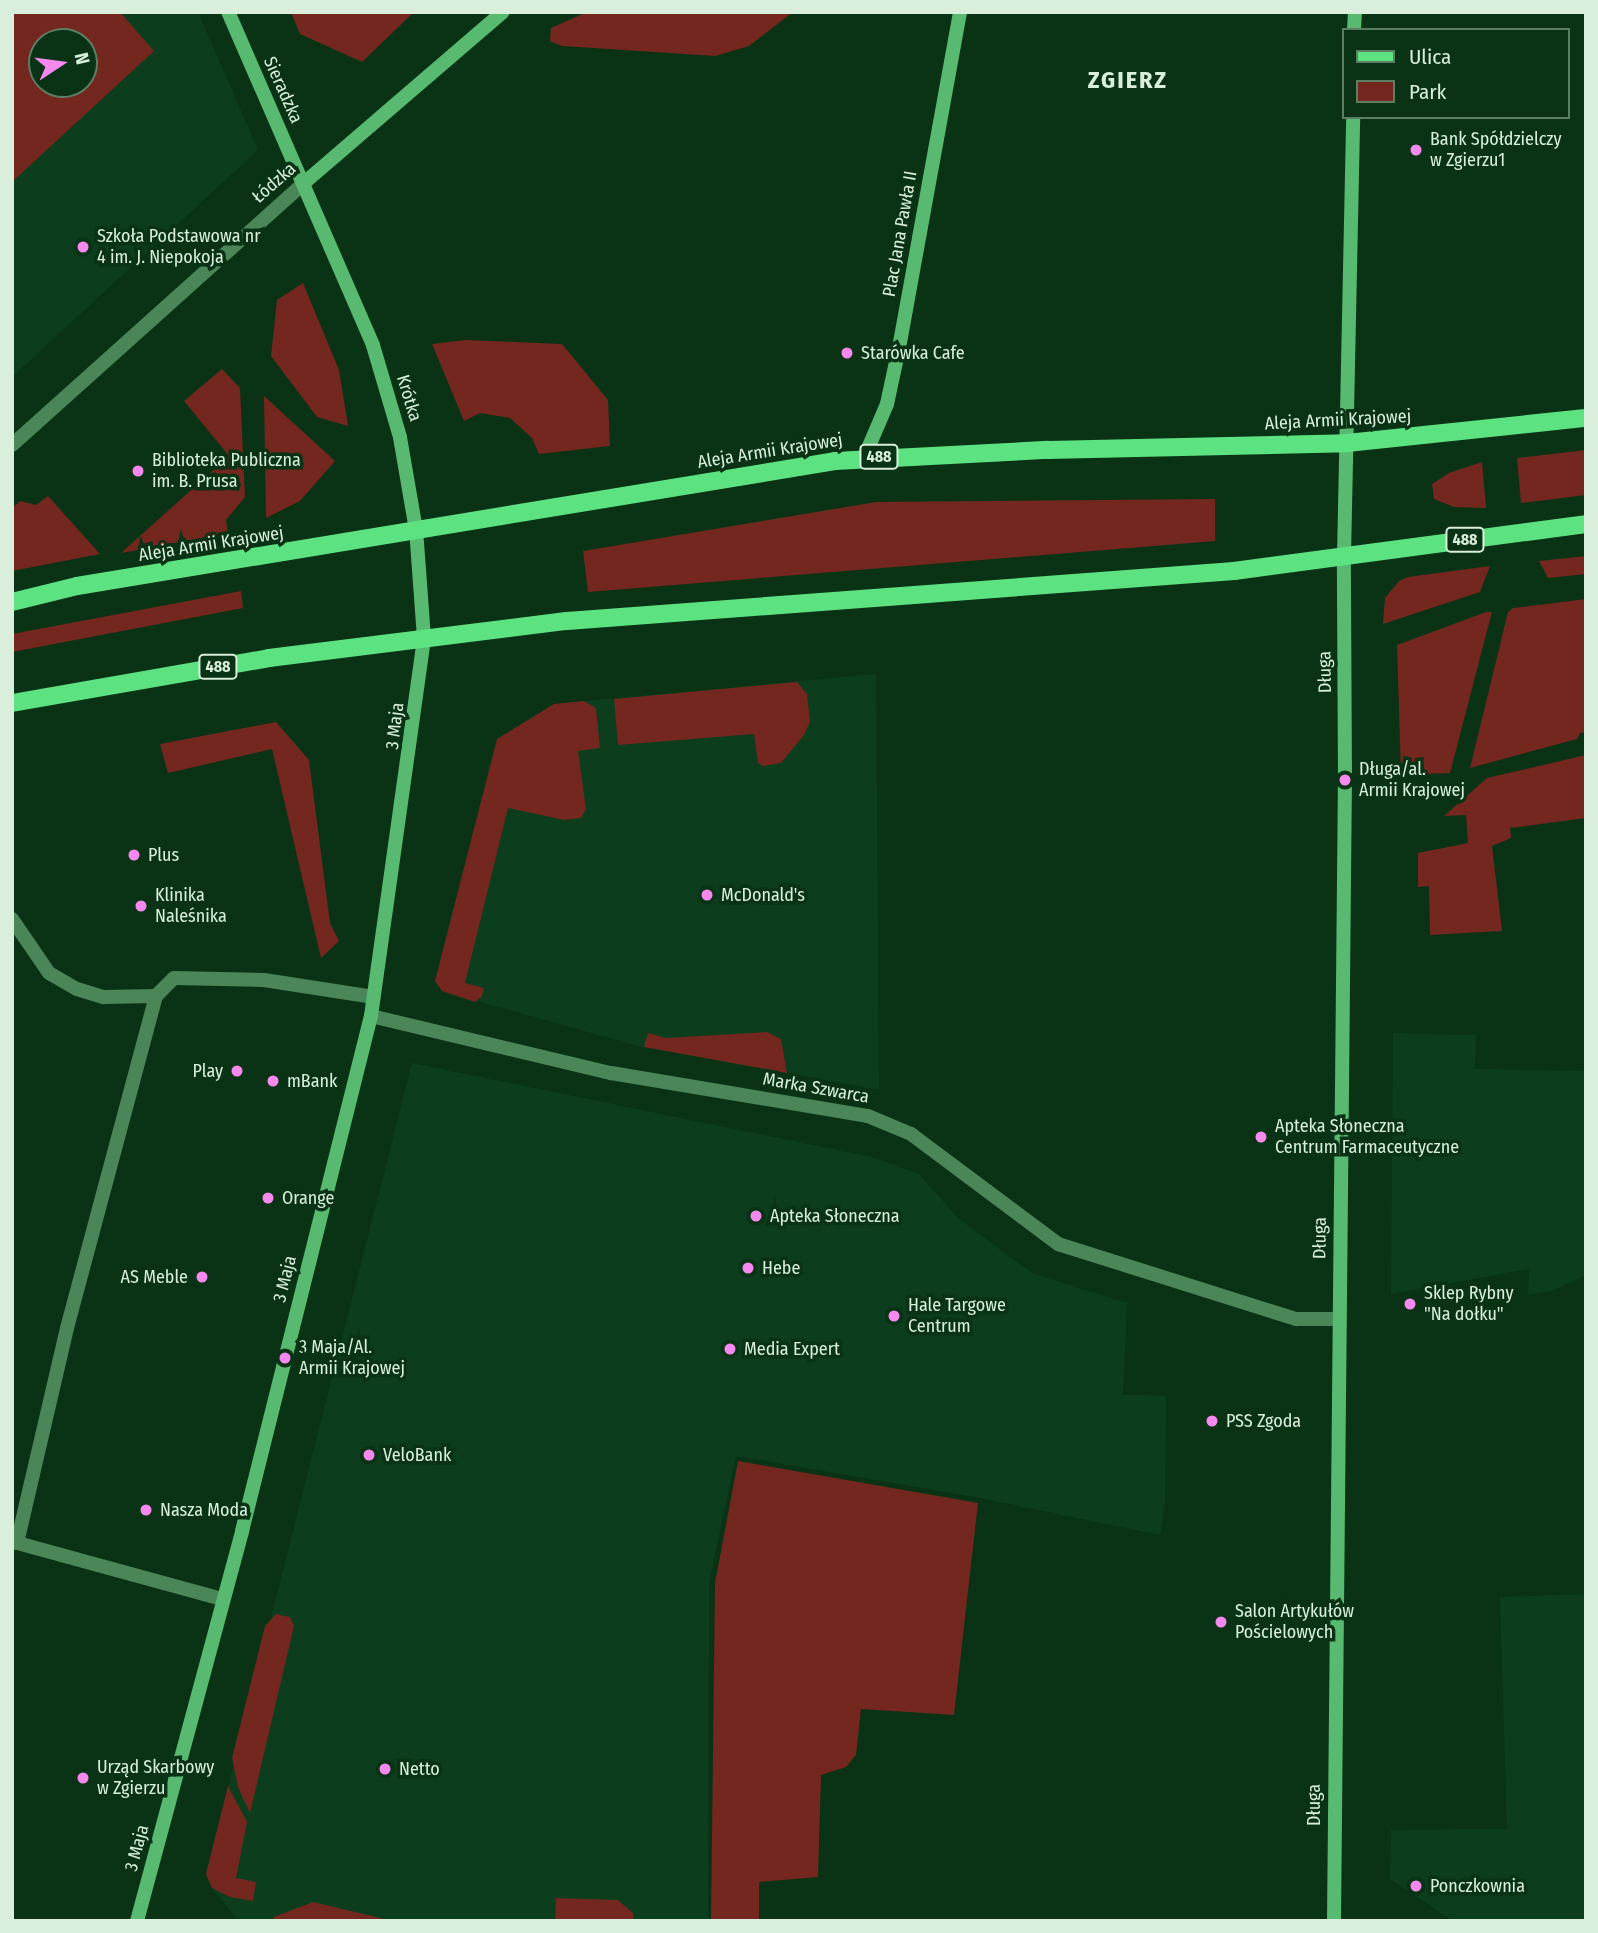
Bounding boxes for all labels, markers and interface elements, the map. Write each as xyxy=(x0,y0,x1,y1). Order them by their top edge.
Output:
north arrow xyxy=(28,28,98,98)
legend xyxy=(1342,28,1570,119)
text: Ulica xyxy=(1409,44,1451,70)
text: N xyxy=(70,50,94,67)
street label: Sieradzka xyxy=(259,53,307,127)
district label: ZGIERZ xyxy=(1089,67,1167,95)
text: Park xyxy=(1409,79,1446,105)
place label: Bank Spółdzielczy w Zgierzu1 xyxy=(1430,129,1561,172)
marker: Bank Spółdzielczy w Zgierzu1 xyxy=(1408,142,1424,158)
street label: Łódzka xyxy=(248,158,300,208)
street label: Plac Jana Pawła II xyxy=(878,169,922,299)
place label: Szkoła Podstawowa nr 4 im. J. Niepokoja xyxy=(97,226,260,268)
marker: Szkoła Podstawowa nr 4 im. J. Niepokoja xyxy=(75,239,91,255)
place label: Starówka Cafe xyxy=(861,342,965,364)
marker: Starówka Cafe xyxy=(839,345,855,361)
street label: Krótka xyxy=(392,372,426,424)
street label: Aleja Armii Krajowej xyxy=(1264,405,1412,435)
street label: Aleja Armii Krajowej xyxy=(696,429,844,473)
road number: 488 xyxy=(858,445,900,470)
place label: Biblioteka Publiczna im. B. Prusa xyxy=(152,450,301,492)
marker: Biblioteka Publiczna im. B. Prusa xyxy=(130,463,146,479)
street label: Aleja Armii Krajowej xyxy=(137,522,285,566)
road number: 488 xyxy=(1444,527,1486,552)
street label: Długa xyxy=(1314,651,1336,693)
road number: 488 xyxy=(197,654,239,680)
street label: 3 Maja xyxy=(381,701,409,751)
place label: Długa/al. Armii Krajowej xyxy=(1359,759,1465,802)
marker: Długa/al. Armii Krajowej xyxy=(1337,772,1353,788)
place label: Plus xyxy=(148,844,179,866)
marker: Plus xyxy=(126,847,142,863)
place label: McDonald's xyxy=(721,884,805,906)
place label: Klinika Naleśnika xyxy=(155,885,227,928)
marker: McDonald's xyxy=(699,887,715,903)
marker: Klinika Naleśnika xyxy=(133,898,149,914)
place label: Play xyxy=(193,1060,223,1082)
marker: Play xyxy=(229,1063,245,1079)
street label: Marka Szwarca xyxy=(761,1068,871,1108)
place label: mBank xyxy=(287,1070,337,1092)
marker: mBank xyxy=(265,1073,281,1089)
place label: Apteka Słoneczna Centrum Farmaceutyczne xyxy=(1275,1116,1459,1158)
marker: Apteka Słoneczna Centrum Farmaceutyczne xyxy=(1253,1129,1269,1145)
place label: Orange xyxy=(282,1187,334,1209)
marker: Orange xyxy=(260,1190,276,1206)
place label: Apteka Słoneczna xyxy=(770,1205,900,1227)
marker: Apteka Słoneczna xyxy=(748,1208,764,1224)
street label: Długa xyxy=(1309,1217,1331,1259)
street label: 3 Maja xyxy=(269,1254,301,1304)
place label: Hebe xyxy=(762,1257,800,1279)
marker: Hebe xyxy=(740,1260,756,1276)
place label: AS Meble xyxy=(121,1266,188,1288)
marker: AS Meble xyxy=(194,1269,210,1285)
place label: Sklep Rybny "Na dołku" xyxy=(1424,1283,1513,1326)
place label: Hale Targowe Centrum xyxy=(908,1295,1006,1338)
marker: Sklep Rybny "Na dołku" xyxy=(1402,1296,1418,1312)
marker: Hale Targowe Centrum xyxy=(886,1308,902,1324)
place label: 3 Maja/Al. Armii Krajowej xyxy=(299,1337,405,1380)
place label: Media Expert xyxy=(744,1338,840,1360)
marker: Media Expert xyxy=(722,1341,738,1357)
marker: 3 Maja/Al. Armii Krajowej xyxy=(277,1350,293,1366)
place label: PSS Zgoda xyxy=(1226,1410,1301,1432)
marker: PSS Zgoda xyxy=(1204,1413,1220,1429)
place label: VeloBank xyxy=(383,1444,451,1466)
marker: VeloBank xyxy=(361,1447,377,1463)
place label: Nasza Moda xyxy=(160,1499,248,1521)
marker: Nasza Moda xyxy=(138,1502,154,1518)
place label: Salon Artykułów Pościelowych xyxy=(1235,1601,1354,1644)
marker: Salon Artykułów Pościelowych xyxy=(1213,1614,1229,1630)
place label: Urząd Skarbowy w Zgierzu xyxy=(97,1757,214,1800)
place label: Netto xyxy=(399,1758,440,1780)
marker: Netto xyxy=(377,1761,393,1777)
marker: Urząd Skarbowy w Zgierzu xyxy=(75,1770,91,1786)
street label: Długa xyxy=(1303,1784,1325,1826)
street label: 3 Maja xyxy=(120,1822,154,1874)
place label: Ponczkownia xyxy=(1430,1875,1525,1897)
marker: Ponczkownia xyxy=(1408,1878,1424,1894)

